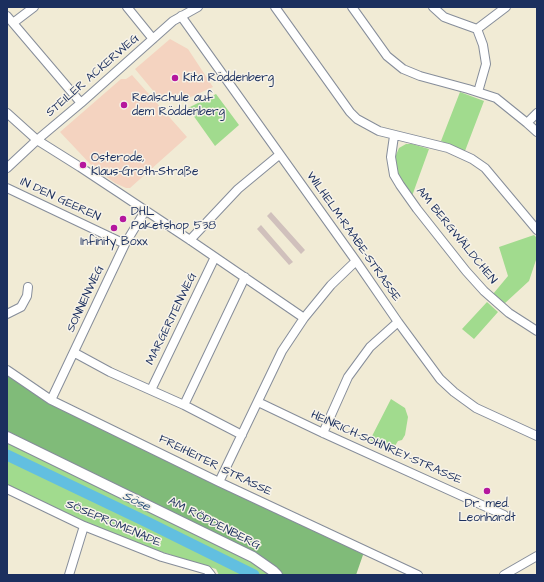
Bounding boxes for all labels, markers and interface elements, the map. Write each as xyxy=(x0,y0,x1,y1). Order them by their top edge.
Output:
street label: STEILER ACKERWEG xyxy=(43,32,143,120)
place label: Kita Röddenberg xyxy=(183,71,274,85)
marker: Kita Röddenberg xyxy=(170,73,180,83)
place label: Realschule auf dem Röddenberg xyxy=(132,91,225,119)
marker: Realschule auf dem Röddenberg xyxy=(119,100,129,110)
place label: Osterode, Klaus-Groth-Straße xyxy=(91,151,199,179)
marker: Osterode, Klaus-Groth-Straße xyxy=(78,160,88,170)
street label: WILHELM-RAABE-STRASSE xyxy=(303,169,403,305)
street label: IN DEN GEEREN xyxy=(18,175,102,225)
street label: AM BERGWÄLDCHEN xyxy=(413,185,499,287)
place label: DHL Paketshop 538 xyxy=(131,205,216,233)
marker: DHL Paketshop 538 xyxy=(118,214,128,224)
marker: Infinity Boxx xyxy=(109,223,119,233)
place label: Infinity Boxx xyxy=(80,235,148,249)
street label: SONNENWEG xyxy=(64,263,108,335)
street label: MARGERITENWEG xyxy=(143,271,201,367)
street label: HEINRICH-SOHNREY-STRASSE xyxy=(308,408,464,488)
street label: FREIHEITER STRASSE xyxy=(156,432,274,500)
marker: Dr. med. Leonhardt xyxy=(482,486,492,496)
water label: Söse xyxy=(119,489,153,515)
street label: AM RÖDDENBERG xyxy=(165,495,263,553)
street label: SÖSEPROMENADE xyxy=(63,497,163,551)
place label: Dr. med. Leonhardt xyxy=(458,497,516,525)

